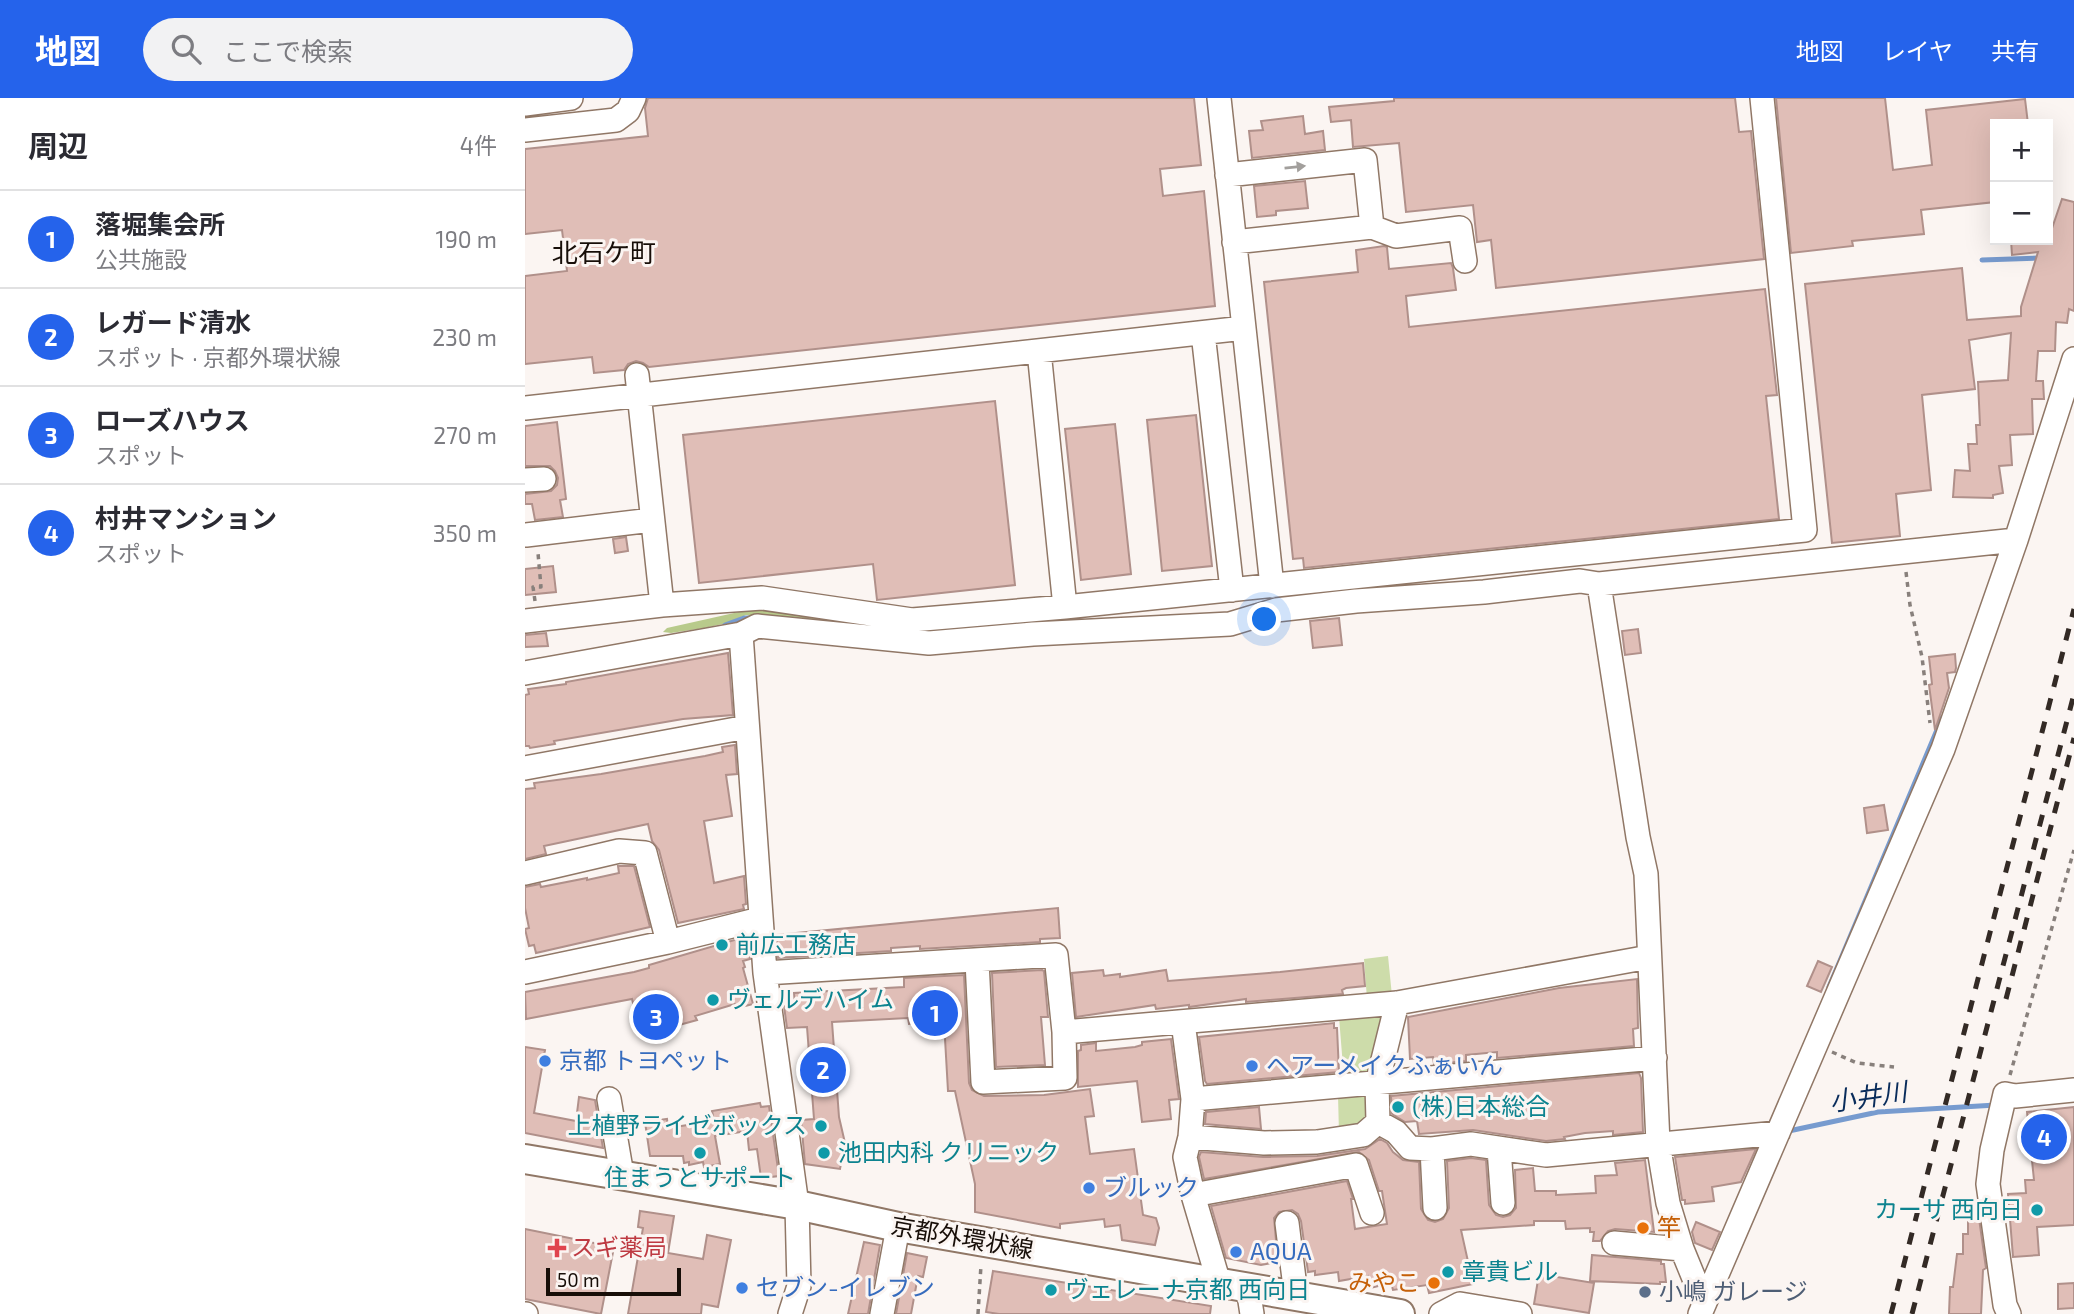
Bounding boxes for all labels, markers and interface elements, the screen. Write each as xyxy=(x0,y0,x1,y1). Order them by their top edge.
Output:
search box xyxy=(143,18,633,81)
text: 地図 xyxy=(35,30,101,70)
icon: search xyxy=(167,30,205,68)
text: ここで検索 xyxy=(223,35,353,66)
text: 地図 xyxy=(1796,36,1844,65)
text: レイヤ xyxy=(1882,36,1953,65)
text: 共有 xyxy=(1991,36,2039,65)
map controls xyxy=(1990,119,2053,245)
button: + xyxy=(1990,119,2053,182)
text: 周辺 xyxy=(28,127,88,163)
text: 4件 xyxy=(460,131,497,159)
one-way arrow xyxy=(1284,162,1306,173)
button: − xyxy=(1990,182,2053,245)
text: 落堀集会所 xyxy=(95,208,225,239)
text: 1 xyxy=(46,225,56,253)
text: 190 m xyxy=(436,225,497,253)
district label: 北石ケ町 xyxy=(552,236,656,267)
text: 公共施設 xyxy=(95,245,187,273)
text: レガード清水 xyxy=(95,306,251,337)
text: 2 xyxy=(44,323,58,351)
text: 230 m xyxy=(432,323,497,351)
text: スポット · 京都外環状線 xyxy=(95,343,341,371)
text: ローズハウス xyxy=(95,404,250,435)
text: 3 xyxy=(44,421,58,449)
text: 270 m xyxy=(433,421,497,449)
text: スポット xyxy=(95,441,187,469)
text: 村井マンション xyxy=(95,502,277,533)
text: 4 xyxy=(44,519,58,547)
text: 350 m xyxy=(433,519,497,547)
text: スポット xyxy=(95,539,187,567)
your location xyxy=(1247,602,1281,636)
place label: 前広工務店 xyxy=(736,929,856,958)
marker: 前広工務店 xyxy=(714,937,730,953)
place label: ヴェルデハイム xyxy=(727,984,894,1013)
pin: 1 xyxy=(912,987,958,1039)
pin: 3 xyxy=(633,991,679,1043)
marker: ヴェルデハイム xyxy=(705,992,721,1008)
pin: 2 xyxy=(800,1044,846,1096)
place label: 京都 トヨペット xyxy=(559,1045,732,1074)
place label: ヘアーメイクふぁいん xyxy=(1266,1050,1503,1079)
marker: 京都 トヨペット xyxy=(537,1053,553,1069)
marker: ヘアーメイクふぁいん xyxy=(1244,1058,1260,1074)
water label: 小井川 xyxy=(1827,1074,1912,1116)
place label: (株)日本総合 xyxy=(1412,1091,1549,1120)
marker: (株)日本総合 xyxy=(1390,1099,1406,1115)
place label: 上植野ライゼボックス xyxy=(568,1110,807,1139)
pin: 4 xyxy=(2021,1111,2067,1163)
marker: 上植野ライゼボックス xyxy=(813,1118,829,1134)
place label: 池田内科 クリニック xyxy=(838,1137,1059,1166)
marker: 住まうとサポート xyxy=(692,1145,708,1161)
marker: 池田内科 クリニック xyxy=(816,1145,832,1161)
place label: 住まうとサポート xyxy=(604,1162,796,1191)
place label: ブルック xyxy=(1103,1172,1199,1201)
marker: ブルック xyxy=(1081,1180,1097,1196)
place label: カーサ 西向日 xyxy=(1874,1194,2023,1223)
marker: カーサ 西向日 xyxy=(2029,1202,2045,1218)
street label: 京都外環状線 xyxy=(889,1210,1036,1263)
place label: 竿 xyxy=(1657,1212,1681,1241)
marker: 竿 xyxy=(1635,1220,1651,1236)
place label: スギ薬局 xyxy=(571,1232,667,1261)
place label: AQUA xyxy=(1250,1236,1312,1265)
marker: スギ薬局 xyxy=(549,1240,565,1256)
marker: AQUA xyxy=(1228,1244,1244,1260)
place label: 章貴ビル xyxy=(1462,1256,1558,1285)
marker: 章貴ビル xyxy=(1440,1264,1456,1280)
scale bar xyxy=(546,1265,681,1297)
place label: みやこ xyxy=(1348,1267,1420,1296)
text: 50 m xyxy=(557,1268,600,1291)
place label: セブン-イレブン xyxy=(756,1272,935,1301)
place label: ヴェレーナ京都 西向日 xyxy=(1065,1274,1310,1303)
marker: みやこ xyxy=(1426,1275,1442,1291)
place label: 小嶋 ガレージ xyxy=(1659,1276,1808,1305)
marker: セブン-イレブン xyxy=(734,1280,750,1296)
marker: ヴェレーナ京都 西向日 xyxy=(1043,1282,1059,1298)
marker: 小嶋 ガレージ xyxy=(1637,1284,1653,1300)

